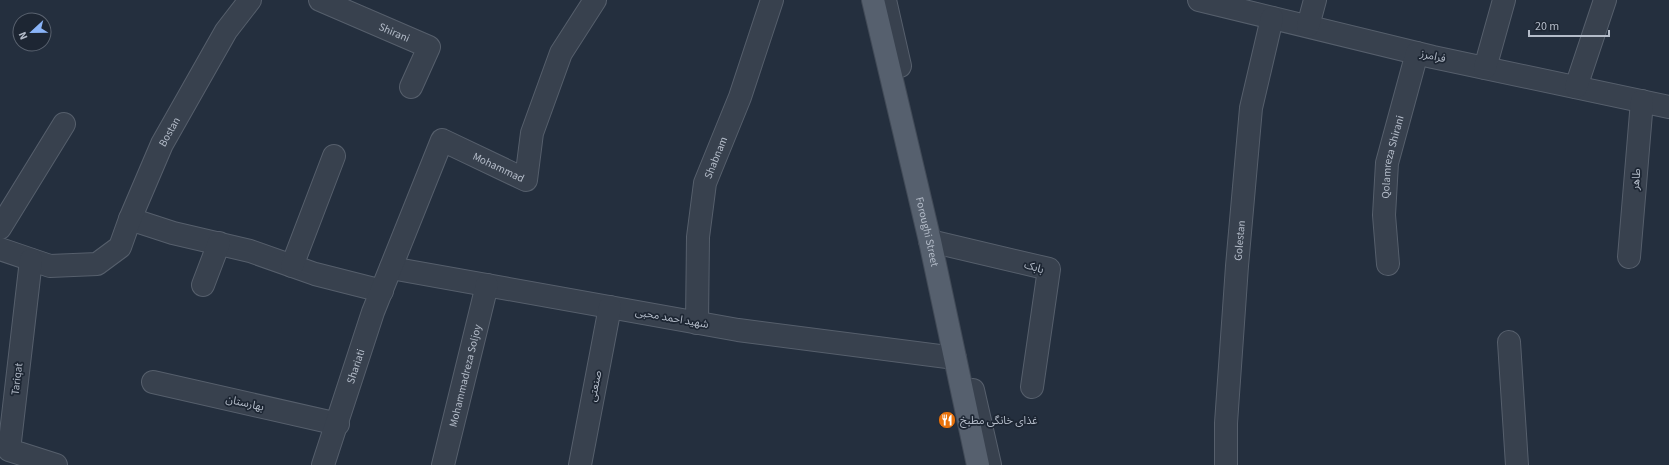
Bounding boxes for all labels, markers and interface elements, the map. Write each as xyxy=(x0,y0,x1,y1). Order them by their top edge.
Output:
north arrow xyxy=(12,12,52,52)
scale bar xyxy=(1529,12,1609,38)
text: 20 m xyxy=(1535,18,1559,35)
street label: Shirani xyxy=(377,19,412,45)
text: N xyxy=(15,29,32,42)
street label: فرامرز xyxy=(1418,46,1447,66)
street label: Bostan xyxy=(155,114,183,149)
street label: Qolamreza Shirani xyxy=(1377,114,1407,199)
street label: Shabnam xyxy=(700,134,731,181)
street label: Mohammad xyxy=(470,148,527,186)
street label: طاهر xyxy=(1628,168,1644,191)
street label: Foroughi Street xyxy=(912,195,943,268)
street label: Golestan xyxy=(1230,220,1249,261)
street label: بابک xyxy=(1022,257,1046,277)
street label: شهید احمد محبی xyxy=(634,304,710,332)
street label: Mohammadreza Soljoy xyxy=(445,323,485,429)
street label: Shariati xyxy=(343,347,368,385)
street label: Tariqat xyxy=(8,362,26,396)
street label: صنعتی xyxy=(585,369,605,403)
street label: بهارستان xyxy=(224,391,266,415)
restaurant icon: غذای خانگی مطبخ xyxy=(937,410,957,430)
place label: غذای خانگی مطبخ xyxy=(960,413,1038,428)

